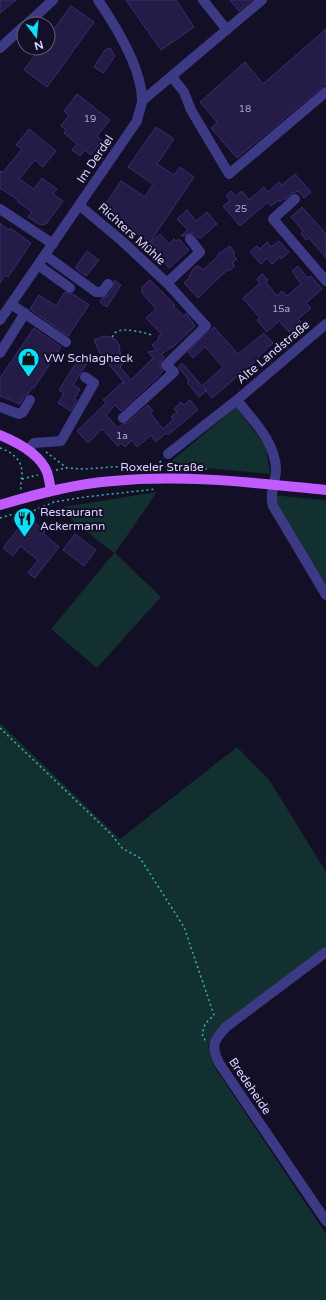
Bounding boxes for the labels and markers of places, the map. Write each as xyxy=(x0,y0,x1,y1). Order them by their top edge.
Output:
shop icon: VW Schlagheck xyxy=(15,345,41,378)
place label: VW Schlagheck xyxy=(44,351,133,365)
place label: Restaurant Ackermann xyxy=(40,505,105,533)
restaurant icon: Restaurant Ackermann xyxy=(11,506,37,539)

